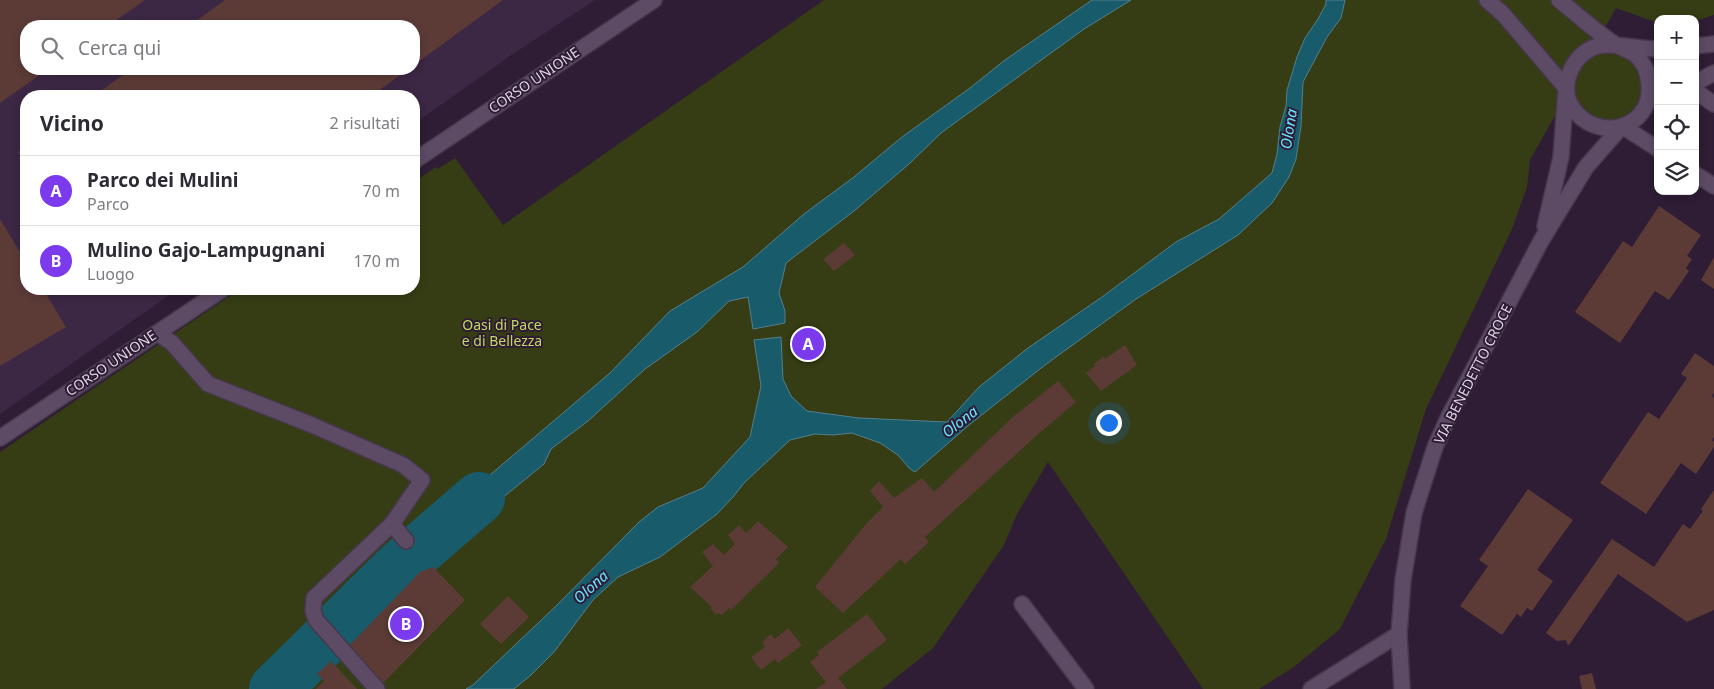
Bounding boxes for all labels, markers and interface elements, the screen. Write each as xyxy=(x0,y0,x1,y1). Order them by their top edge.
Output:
map controls xyxy=(1654,15,1699,195)
button: + xyxy=(1654,15,1699,60)
search box xyxy=(20,20,420,75)
icon: search xyxy=(38,34,66,62)
text: Cerca qui xyxy=(78,35,161,61)
street label: CORSO UNIONE xyxy=(485,42,583,117)
button: − xyxy=(1654,60,1699,105)
button: locate xyxy=(1654,105,1699,150)
water label: Olona xyxy=(1275,107,1301,150)
text: Vicino xyxy=(40,109,104,137)
text: 2 risultati xyxy=(330,112,400,134)
button: layers xyxy=(1654,150,1699,195)
text: Parco dei Mulini xyxy=(87,167,239,193)
text: A xyxy=(50,180,62,202)
text: 70 m xyxy=(363,180,400,202)
text: Parco xyxy=(87,193,129,215)
text: Mulino Gajo-Lampugnani xyxy=(87,237,325,263)
text: B xyxy=(51,250,61,272)
text: 170 m xyxy=(353,250,400,272)
text: Luogo xyxy=(87,263,134,285)
street label: VIA BENEDETTO CROCE xyxy=(1429,301,1516,447)
park label: Oasi di Pace e di Bellezza xyxy=(462,315,542,350)
street label: CORSO UNIONE xyxy=(62,325,160,400)
pin: A xyxy=(792,325,824,363)
water label: Olona xyxy=(937,401,982,442)
your location xyxy=(1096,410,1122,436)
water label: Olona xyxy=(569,565,612,607)
pin: B xyxy=(390,605,422,643)

